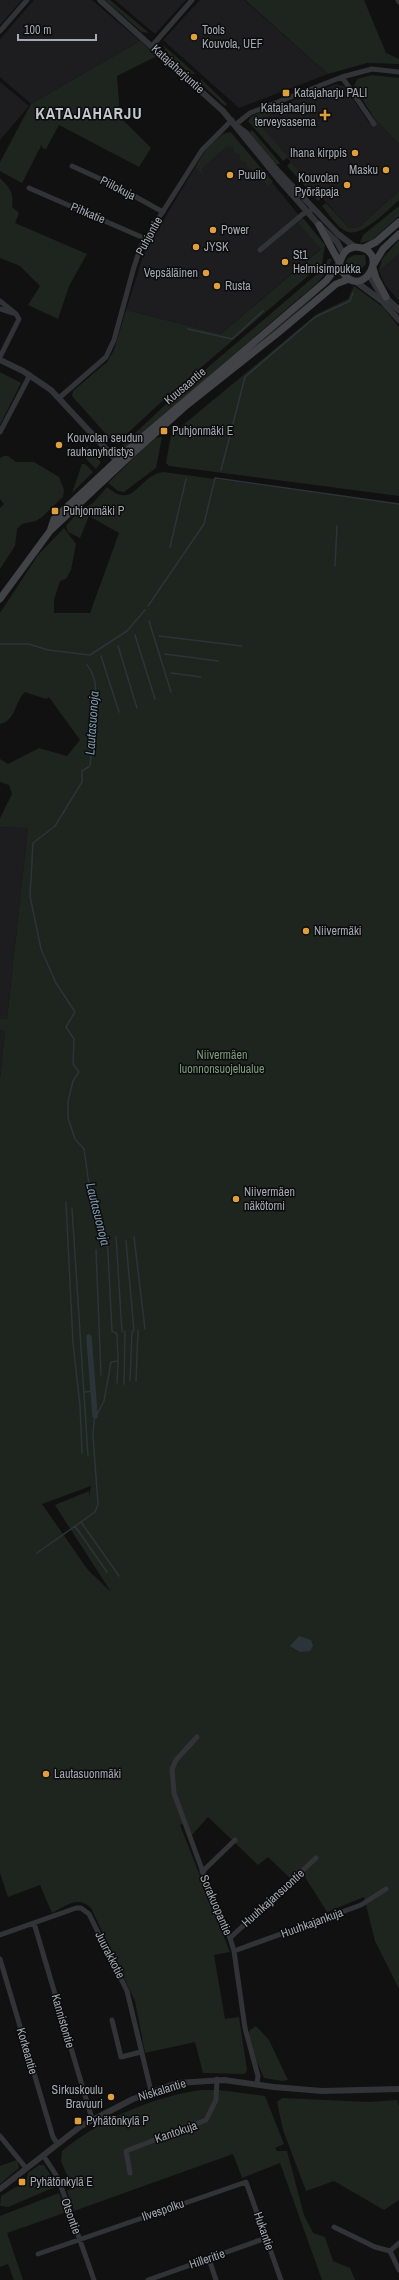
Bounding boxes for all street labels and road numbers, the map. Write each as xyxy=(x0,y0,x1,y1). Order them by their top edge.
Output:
street label: Katajaharjuntie xyxy=(148,41,208,97)
street label: Piilokuja xyxy=(98,172,139,204)
street label: Pihkatie xyxy=(68,199,108,227)
street label: Puhjontie xyxy=(132,214,166,258)
street label: Kuusaantie xyxy=(161,364,209,408)
street label: Huuhkajansuontie xyxy=(238,1866,308,1930)
street label: Sorakuopantie xyxy=(196,1872,236,1938)
street label: Huuhkajankuja xyxy=(279,1904,346,1942)
street label: Juurakkotie xyxy=(91,1929,129,1981)
street label: Kannistontie xyxy=(48,1992,78,2050)
street label: Korkeantie xyxy=(13,2026,41,2076)
street label: Niskalantie xyxy=(136,2075,188,2105)
street label: Kantokuja xyxy=(153,2117,200,2147)
street label: Ilvespolku xyxy=(140,2195,186,2225)
street label: Otsontie xyxy=(57,2196,85,2236)
street label: Hukantie xyxy=(250,2210,278,2252)
street label: Hilleritie xyxy=(187,2245,227,2273)

